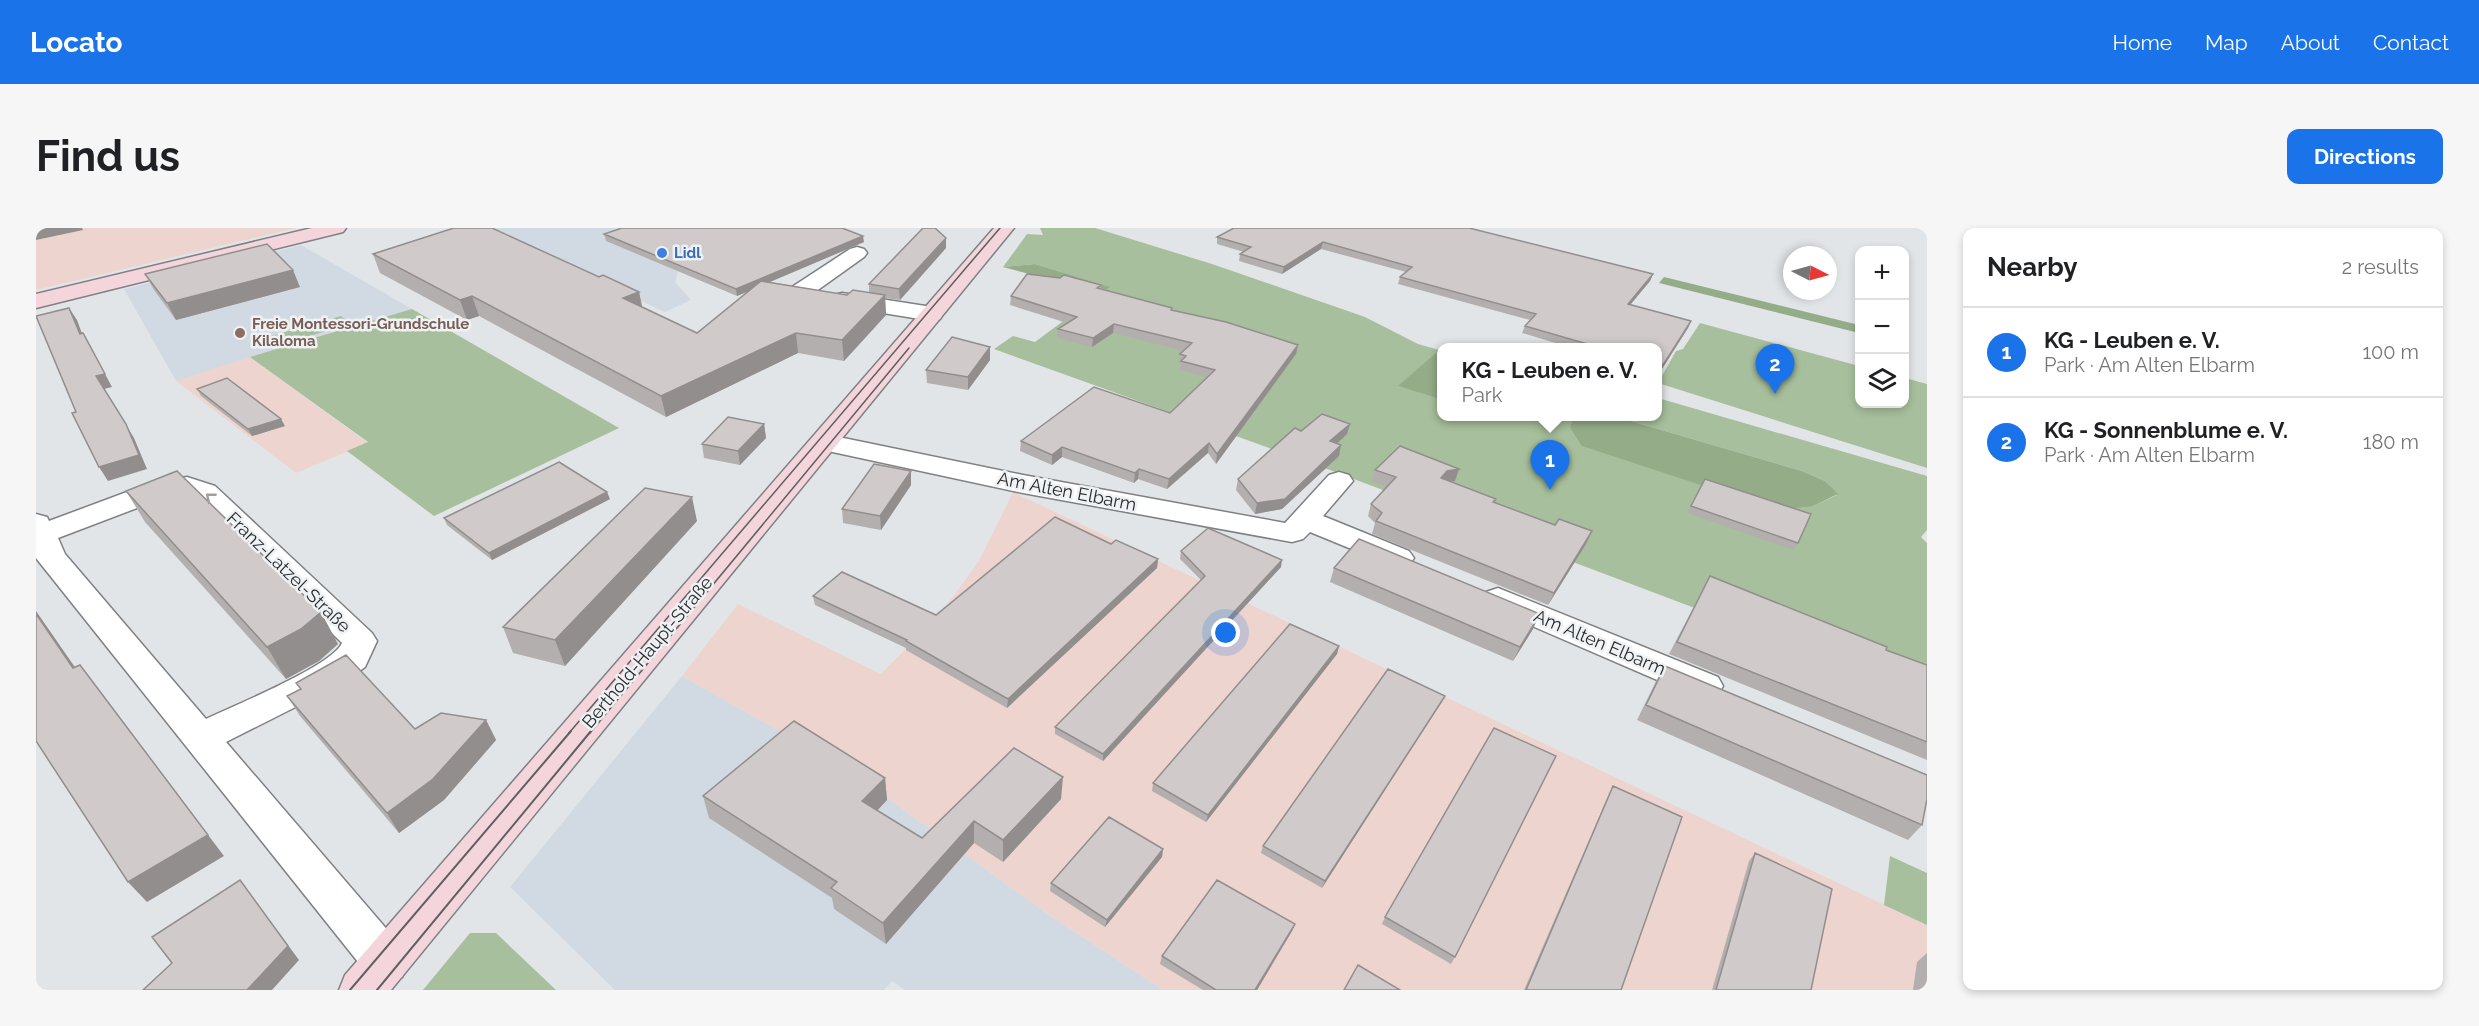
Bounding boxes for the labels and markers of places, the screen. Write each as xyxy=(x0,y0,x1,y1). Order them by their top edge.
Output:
place label: Lidl xyxy=(674,244,701,262)
marker: Lidl xyxy=(655,246,669,260)
place label: Freie Montessori-Grundschule Kilaloma xyxy=(252,315,469,350)
marker: Freie Montessori-Grundschule Kilaloma xyxy=(233,326,247,340)
pin: 2 xyxy=(1756,344,1794,394)
pin: 1 xyxy=(1530,440,1570,490)

